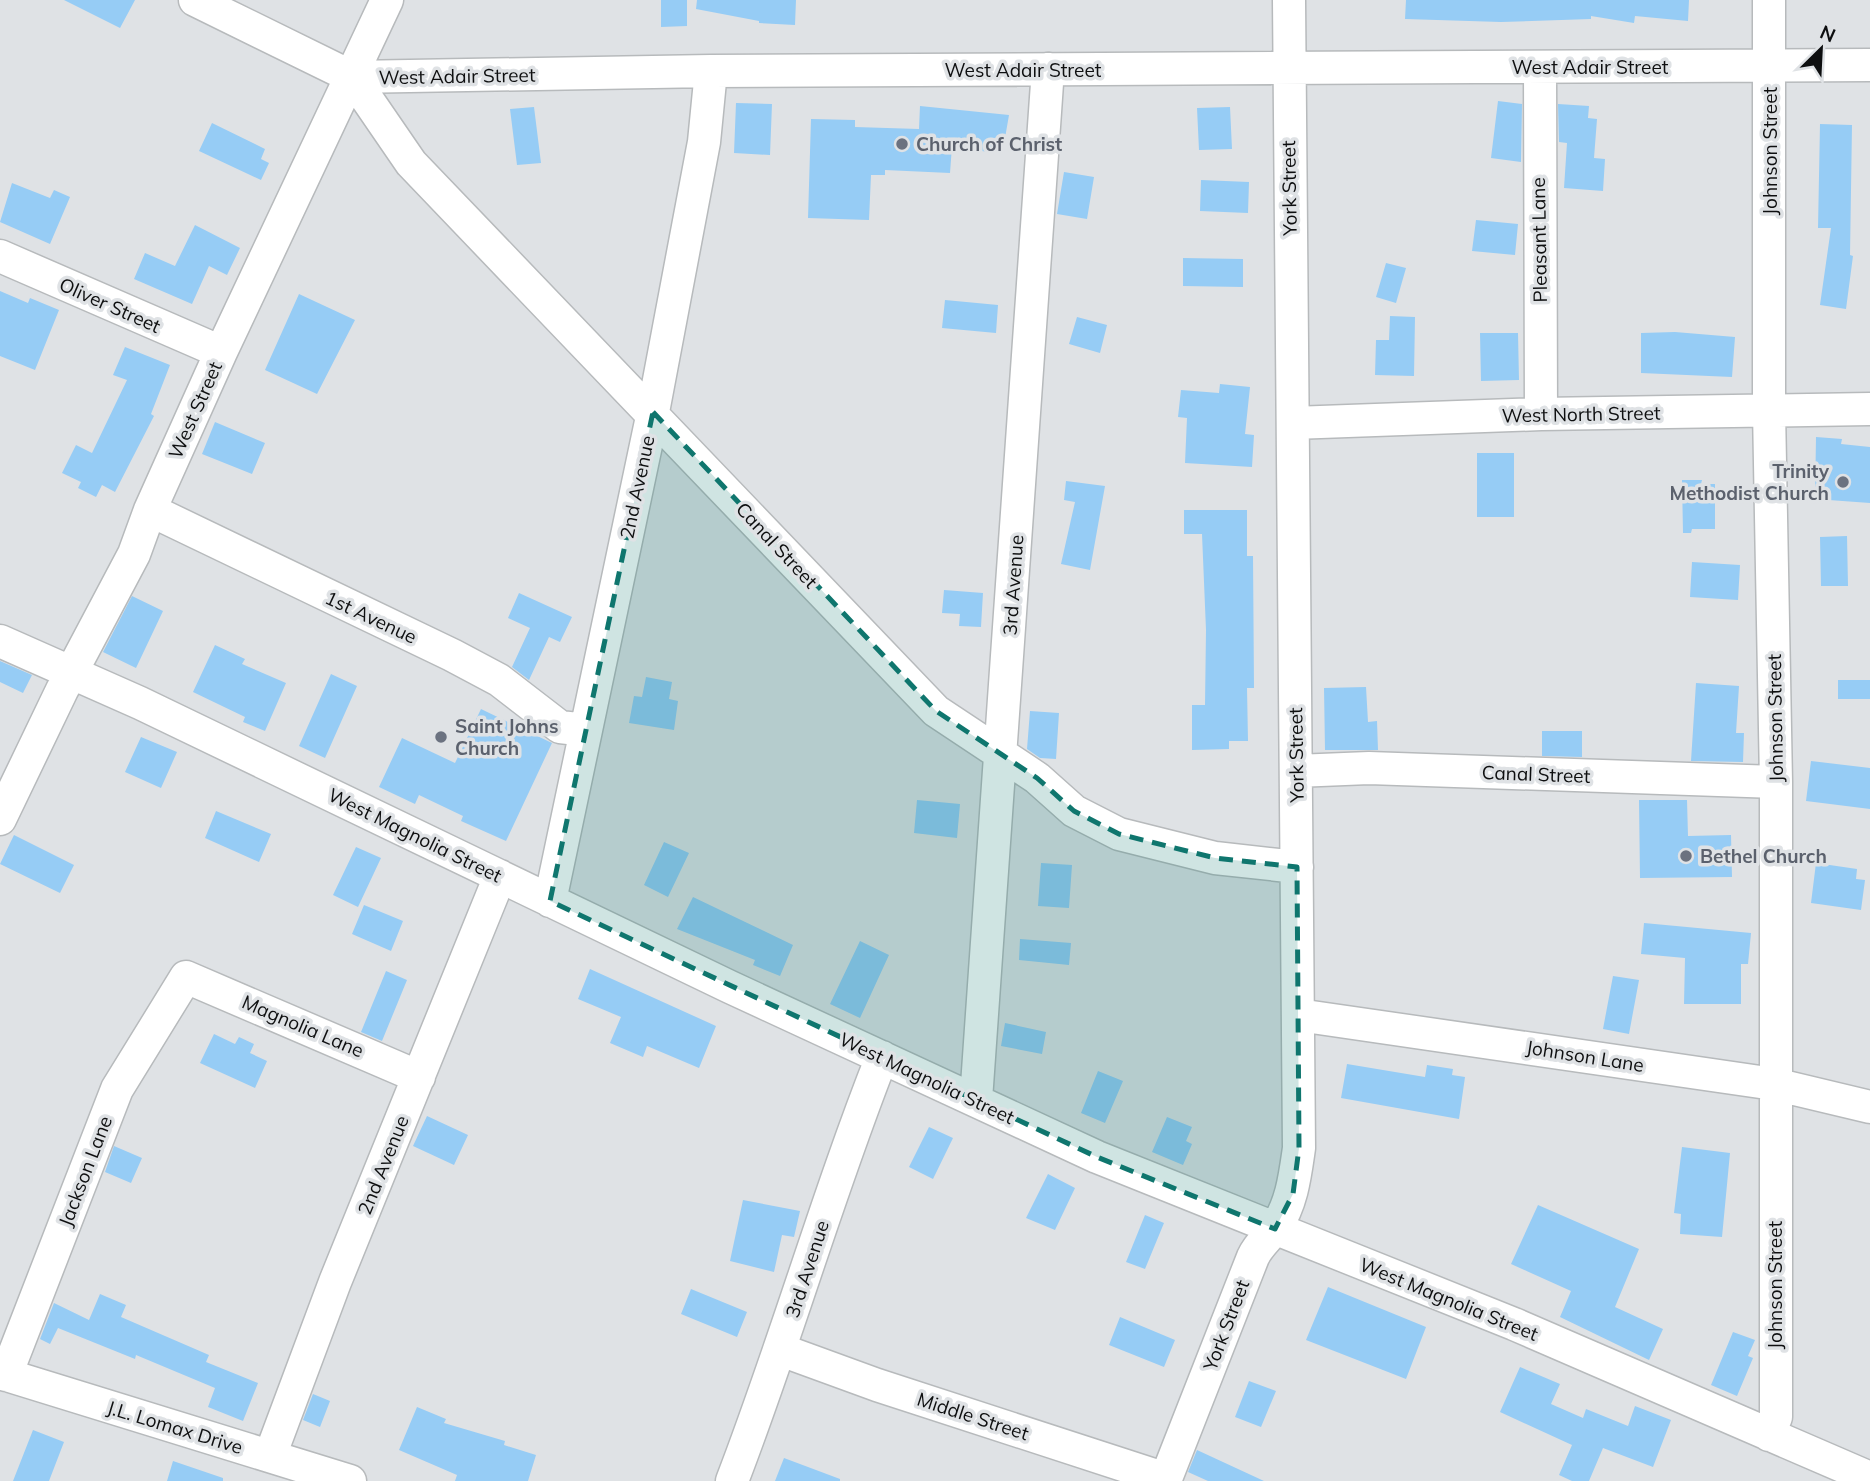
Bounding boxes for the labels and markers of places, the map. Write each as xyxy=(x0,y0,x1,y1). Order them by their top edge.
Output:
place label: Church of Christ xyxy=(916,132,1062,156)
marker: Church of Christ xyxy=(894,136,910,152)
place label: Trinity Methodist Church xyxy=(1669,459,1830,505)
marker: Trinity Methodist Church xyxy=(1835,474,1851,490)
place label: Saint Johns Church xyxy=(455,714,558,760)
marker: Saint Johns Church xyxy=(433,729,449,745)
place label: Bethel Church xyxy=(1700,844,1827,868)
marker: Bethel Church xyxy=(1678,848,1694,864)

